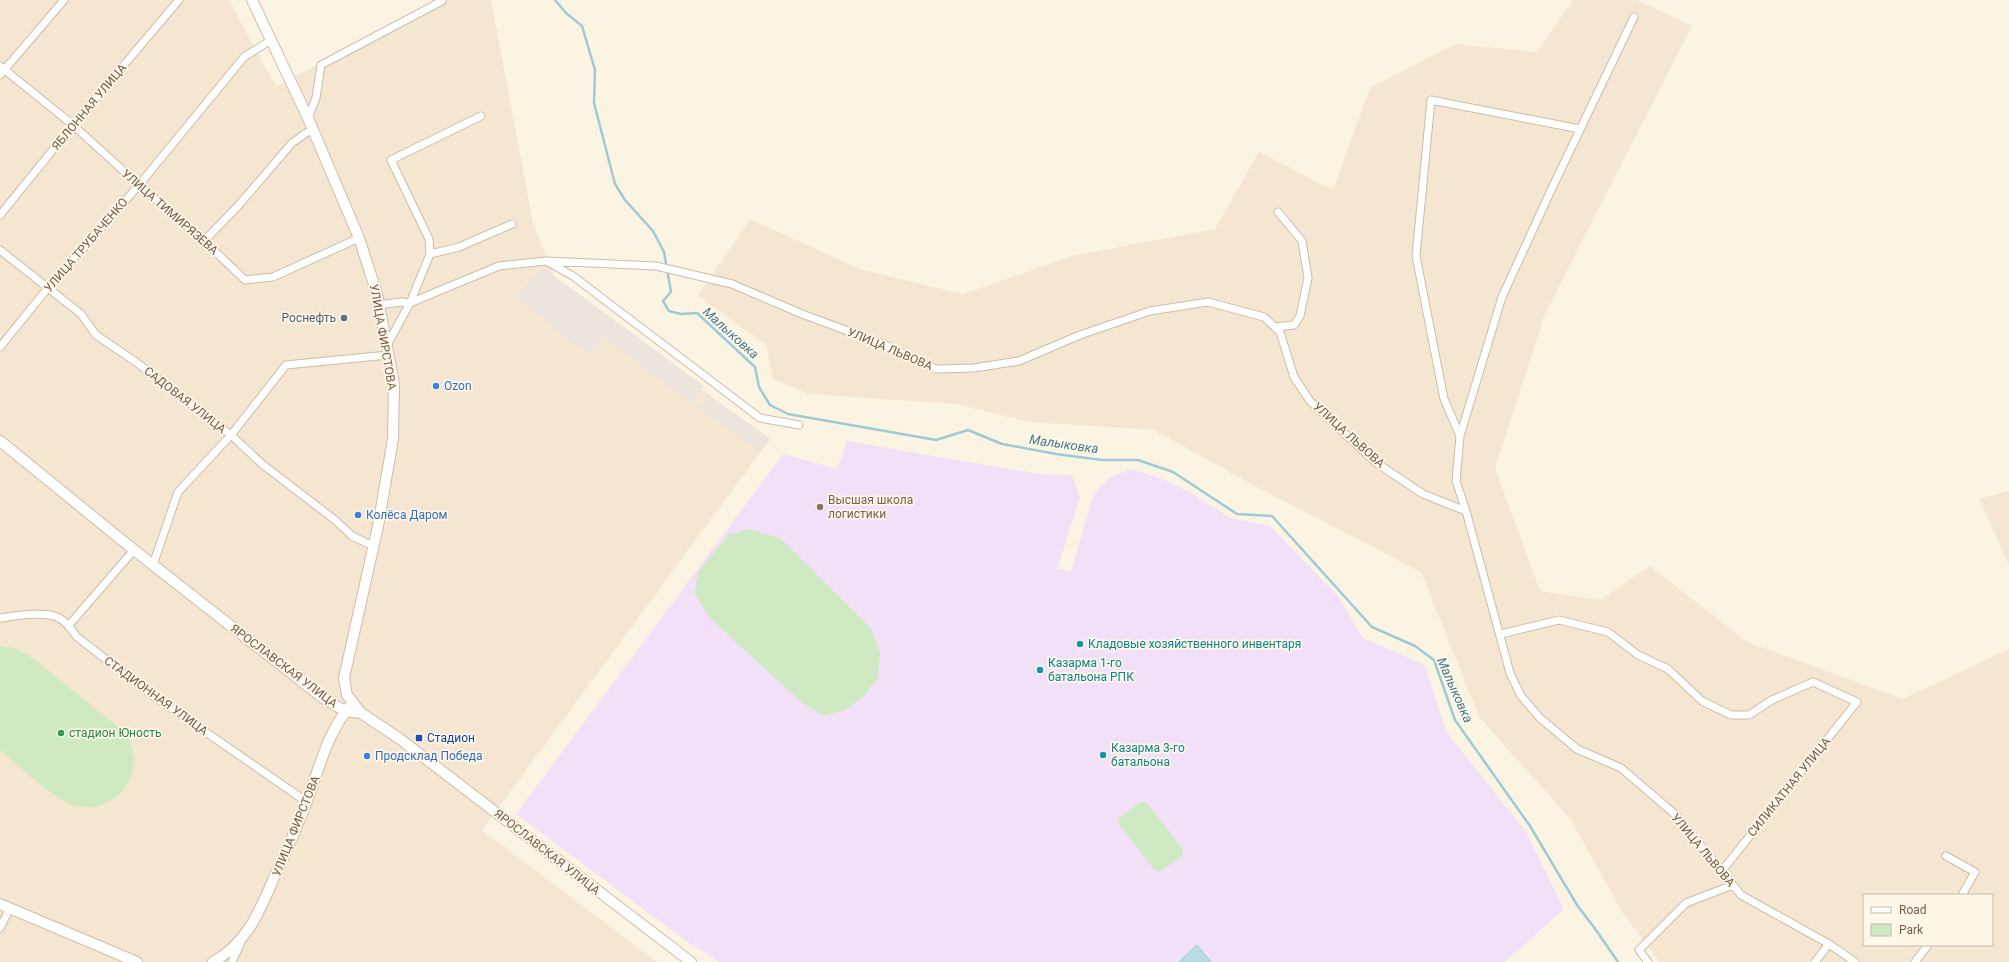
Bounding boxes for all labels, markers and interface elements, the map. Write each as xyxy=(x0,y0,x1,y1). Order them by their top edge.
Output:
street label: ЯБЛОННАЯ УЛИЦА xyxy=(49,61,129,153)
street label: УЛИЦА ТИМИРЯЗЕВА xyxy=(119,166,221,258)
street label: УЛИЦА ТРУБАЧЕНКО xyxy=(41,195,131,295)
street label: УЛИЦА ФИРСТОВА xyxy=(367,283,399,391)
water label: Малыковка xyxy=(700,304,762,362)
place label: Роснефть xyxy=(282,311,336,325)
marker: Роснефть xyxy=(339,313,349,323)
street label: УЛИЦА ЛЬВОВА xyxy=(845,325,935,373)
street label: САДОВАЯ УЛИЦА xyxy=(141,364,229,436)
place label: Ozon xyxy=(444,379,472,393)
marker: Ozon xyxy=(431,381,441,391)
street label: УЛИЦА ЛЬВОВА xyxy=(1310,399,1388,471)
water label: Малыковка xyxy=(1028,432,1100,456)
place label: Высшая школа логистики xyxy=(828,493,913,521)
marker: Высшая школа логистики xyxy=(815,502,825,512)
place label: Колёса Даром xyxy=(366,508,447,522)
marker: Колёса Даром xyxy=(353,510,363,520)
street label: ЯРОСЛАВСКАЯ УЛИЦА xyxy=(228,621,340,711)
place label: Кладовые хозяйственного инвентаря xyxy=(1088,637,1301,651)
marker: Кладовые хозяйственного инвентаря xyxy=(1075,639,1085,649)
street label: СТАДИОННАЯ УЛИЦА xyxy=(101,654,211,738)
water label: Малыковка xyxy=(1434,655,1476,725)
place label: Казарма 1-го батальона РПК xyxy=(1048,656,1134,684)
marker: Казарма 1-го батальона РПК xyxy=(1035,665,1045,675)
place label: стадион Юность xyxy=(69,726,161,740)
marker: стадион Юность xyxy=(56,728,66,738)
place label: Стадион xyxy=(427,731,475,745)
marker: Стадион xyxy=(414,733,424,743)
street label: СИЛИКАТНАЯ УЛИЦА xyxy=(1745,734,1833,839)
place label: Казарма 3-го батальона xyxy=(1111,741,1185,769)
place label: Продсклад Победа xyxy=(375,749,483,763)
marker: Казарма 3-го батальона xyxy=(1098,750,1108,760)
marker: Продсклад Победа xyxy=(362,751,372,761)
street label: УЛИЦА ФИРСТОВА xyxy=(269,773,323,878)
street label: ЯРОСЛАВСКАЯ УЛИЦА xyxy=(491,806,603,898)
street label: УЛИЦА ЛЬВОВА xyxy=(1668,811,1738,889)
legend xyxy=(1863,894,1993,946)
text: Road xyxy=(1899,903,1927,917)
text: Park xyxy=(1899,923,1924,937)

